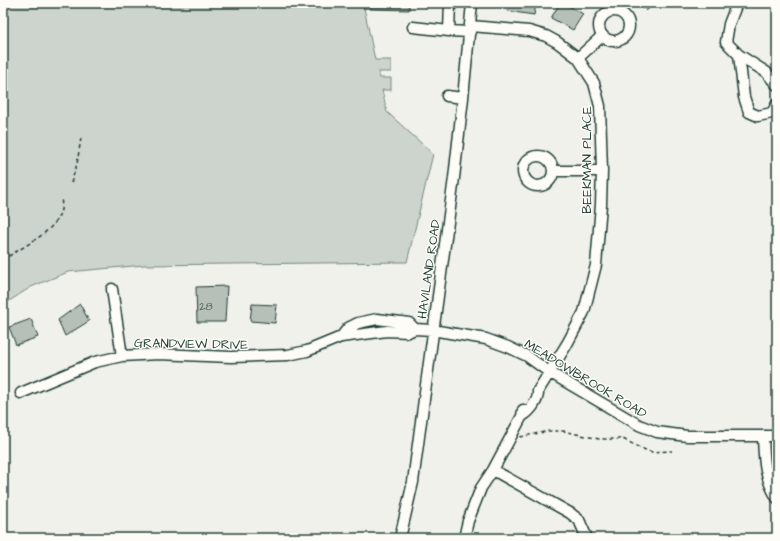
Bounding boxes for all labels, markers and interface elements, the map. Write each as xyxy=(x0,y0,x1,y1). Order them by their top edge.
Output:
street label: BEEKMAN PLACE xyxy=(578,106,596,214)
street label: HAVILAND ROAD xyxy=(413,218,445,320)
house number: 28 xyxy=(199,299,213,314)
street label: GRANDVIEW DRIVE xyxy=(134,334,248,354)
street label: MEADOWBROOK ROAD xyxy=(521,335,651,423)

